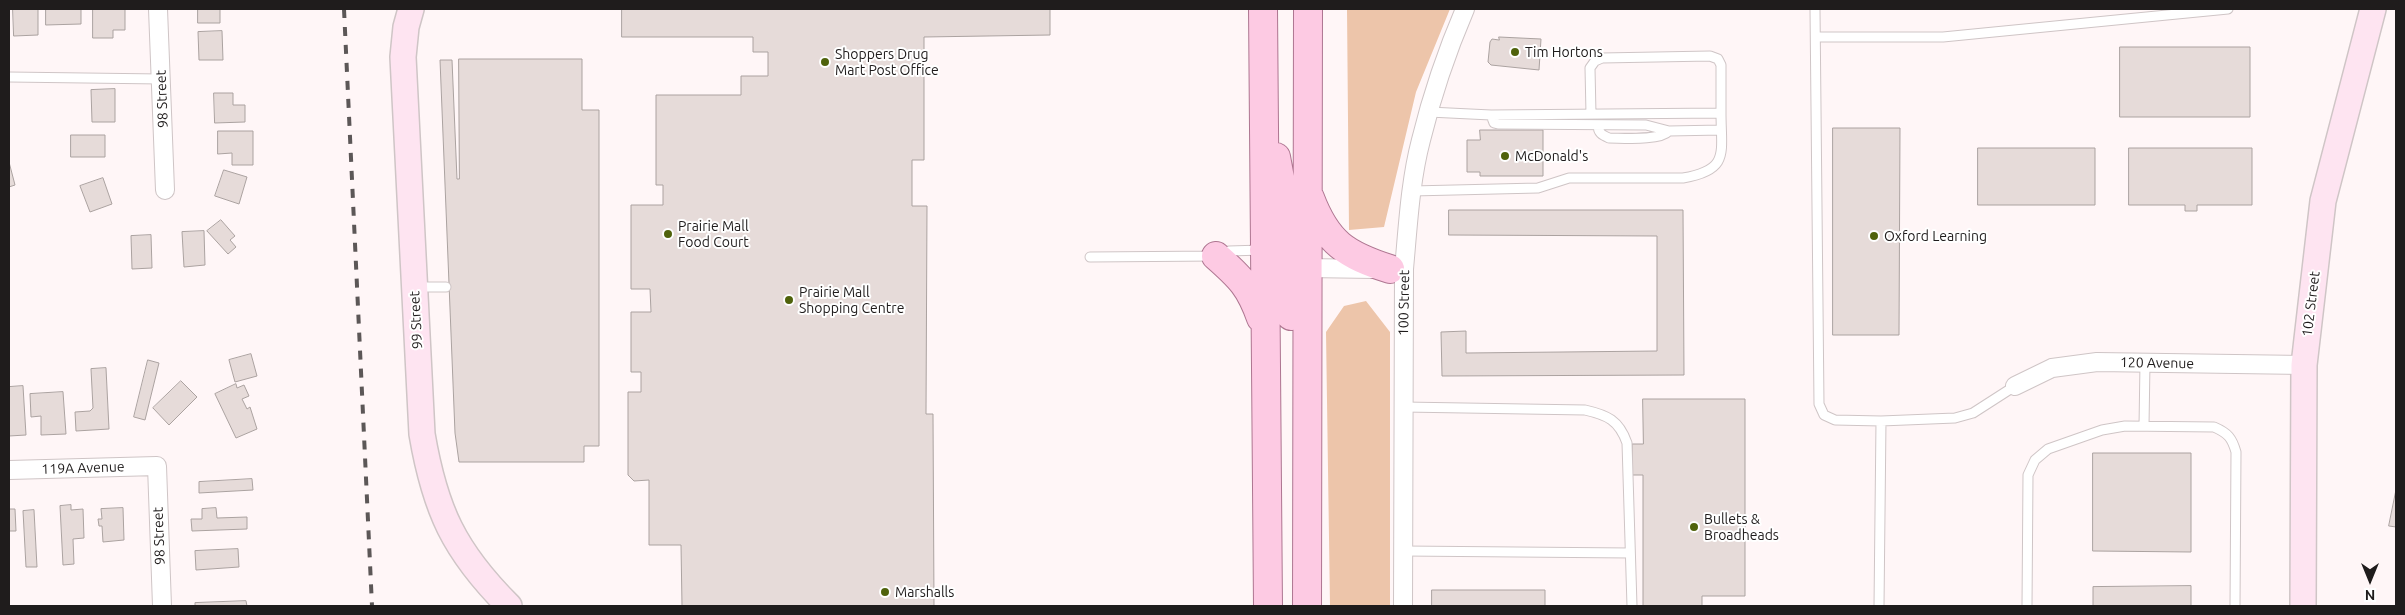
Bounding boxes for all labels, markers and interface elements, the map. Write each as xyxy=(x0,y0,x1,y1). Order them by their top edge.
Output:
place label: Tim Hortons xyxy=(1525,44,1603,60)
place label: Shoppers Drug Mart Post Office xyxy=(835,46,939,78)
marker: Tim Hortons xyxy=(1509,46,1521,58)
marker: Shoppers Drug Mart Post Office xyxy=(819,56,831,68)
street label: 98 Street xyxy=(153,70,171,128)
place label: McDonald's xyxy=(1515,148,1588,164)
marker: McDonald's xyxy=(1499,150,1511,162)
place label: Prairie Mall Food Court xyxy=(678,218,749,250)
marker: Prairie Mall Food Court xyxy=(662,228,674,240)
place label: Oxford Learning xyxy=(1884,228,1987,244)
marker: Oxford Learning xyxy=(1868,230,1880,242)
street label: 100 Street xyxy=(1395,270,1413,336)
street label: 102 Street xyxy=(2299,270,2323,338)
place label: Prairie Mall Shopping Centre xyxy=(799,284,904,316)
street label: 99 Street xyxy=(406,291,426,349)
marker: Prairie Mall Shopping Centre xyxy=(783,294,795,306)
street label: 120 Avenue xyxy=(2120,354,2194,372)
street label: 119A Avenue xyxy=(41,458,125,478)
street label: 98 Street xyxy=(150,507,168,565)
place label: Bullets & Broadheads xyxy=(1704,511,1779,544)
marker: Bullets & Broadheads xyxy=(1688,521,1700,533)
north arrow xyxy=(2345,555,2395,605)
place label: Marshalls xyxy=(895,584,954,600)
marker: Marshalls xyxy=(879,586,891,598)
text: N xyxy=(2365,587,2375,603)

